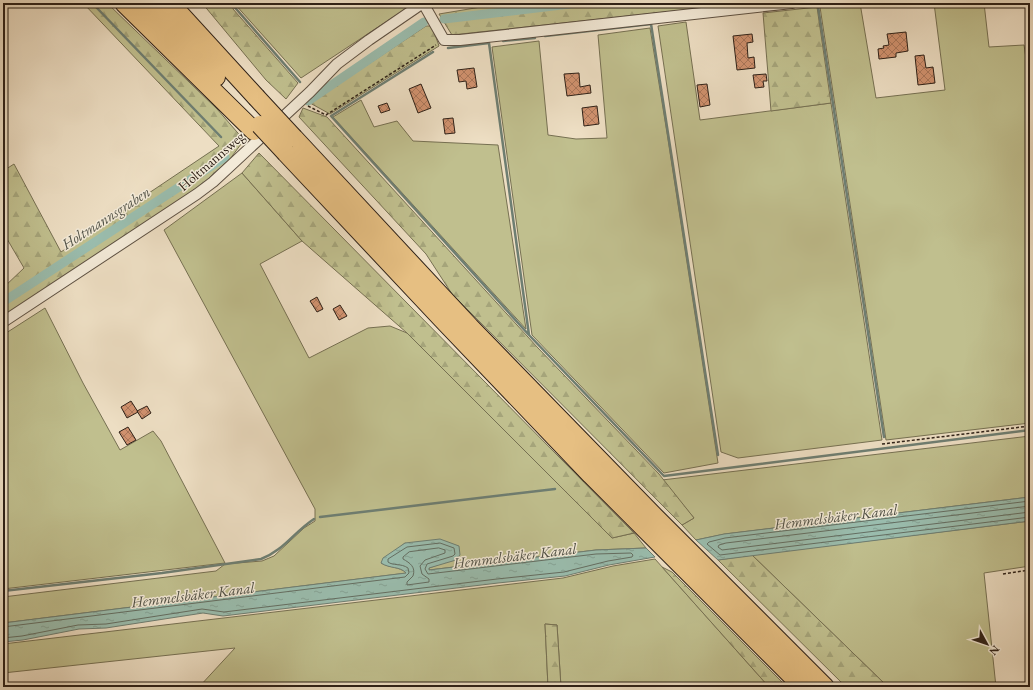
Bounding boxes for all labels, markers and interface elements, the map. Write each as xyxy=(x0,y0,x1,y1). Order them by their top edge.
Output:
street label: Holtmannsweg xyxy=(174,127,249,195)
water label: Holtmannsgraben xyxy=(57,182,154,254)
water label: Hemmelsbäker Kanal xyxy=(772,499,899,534)
water label: Hemmelsbäker Kanal xyxy=(451,538,578,573)
water label: Hemmelsbäker Kanal xyxy=(129,577,256,612)
north arrow xyxy=(967,624,1007,664)
text: N xyxy=(986,643,1003,658)

